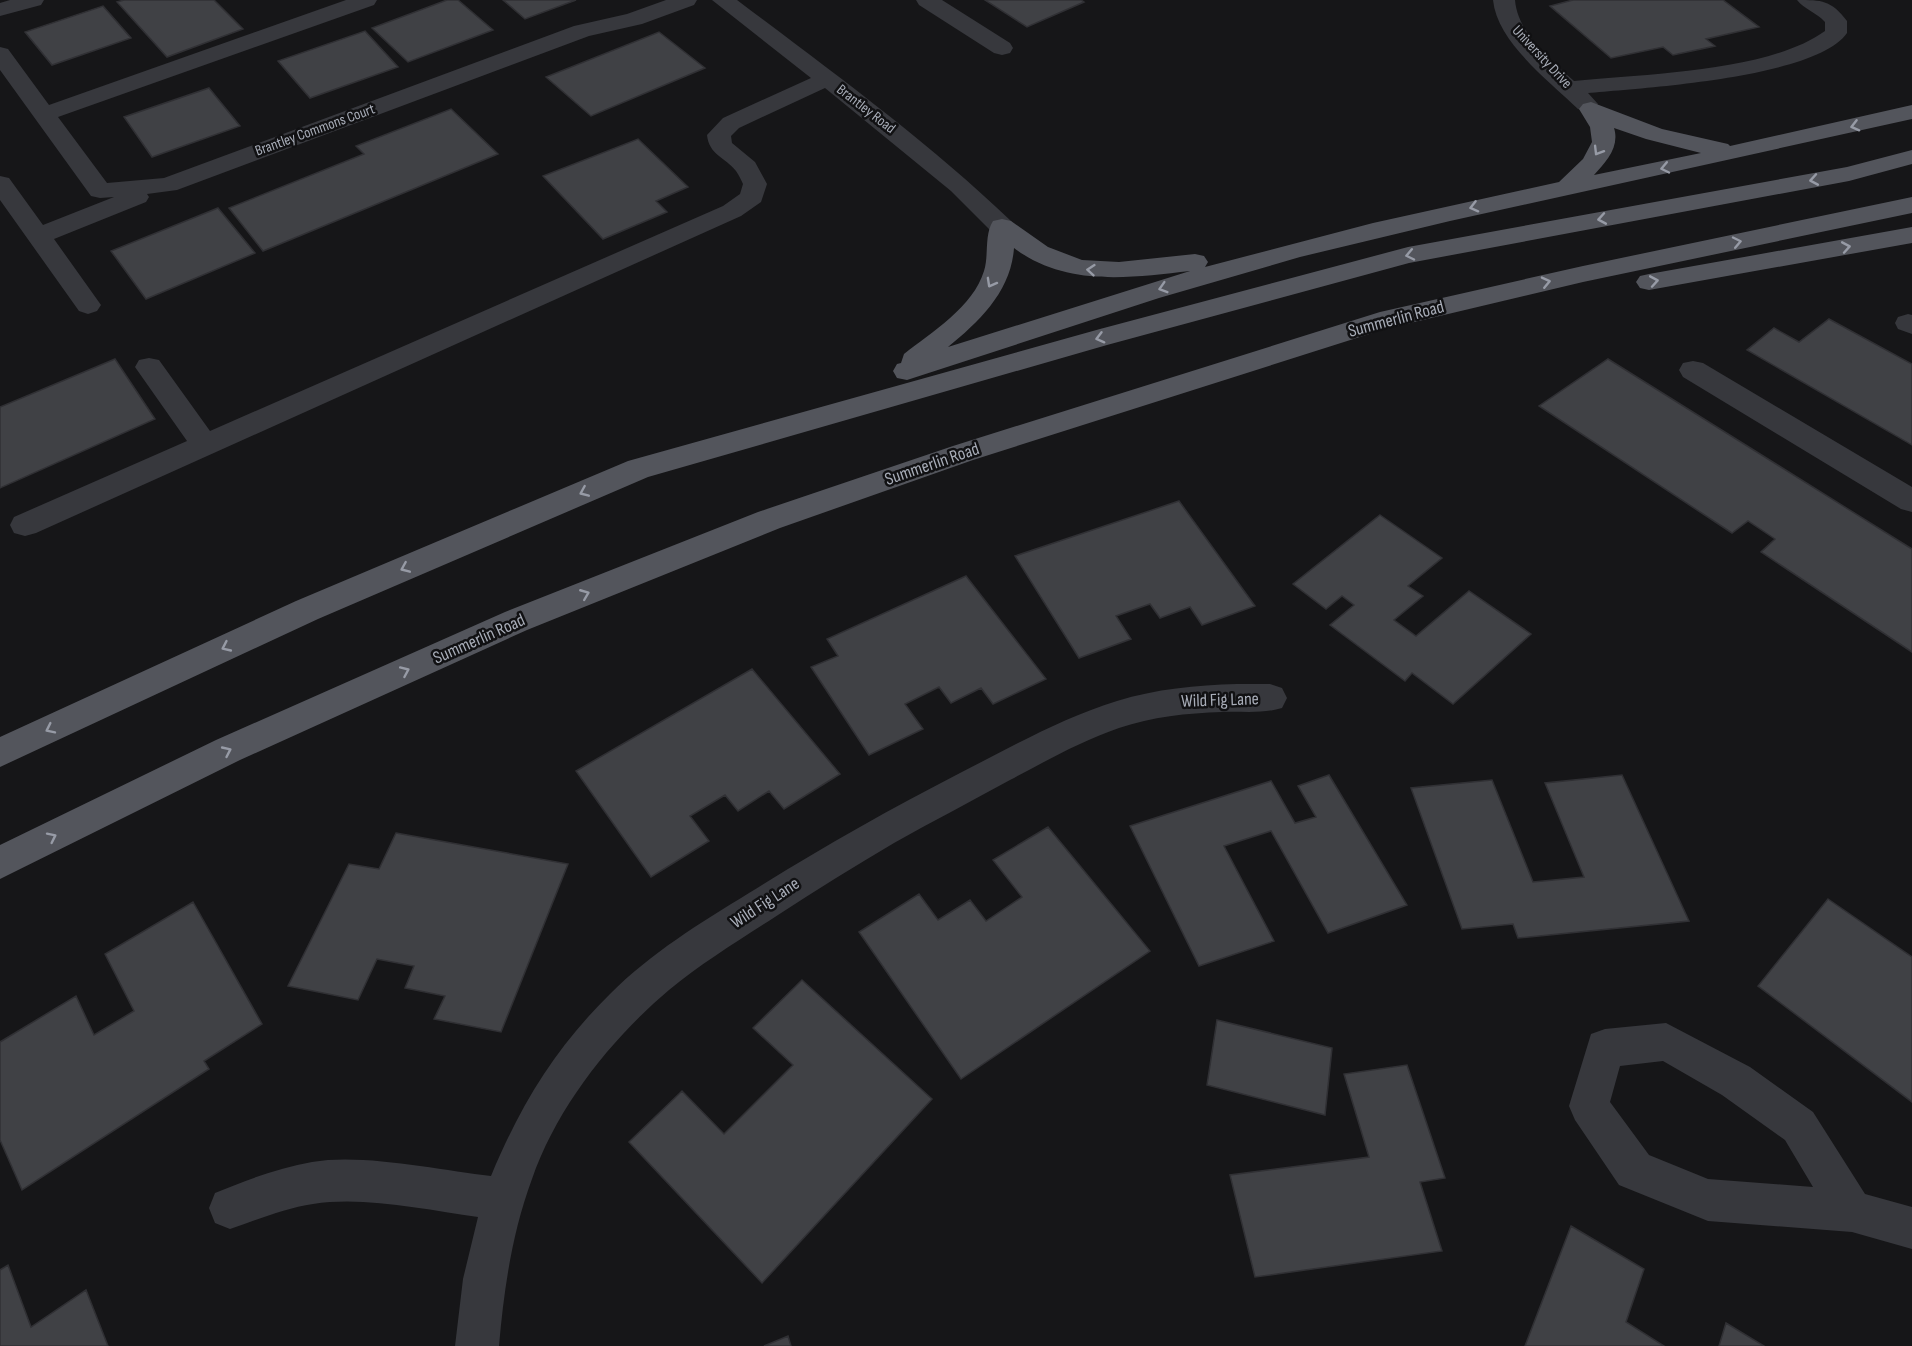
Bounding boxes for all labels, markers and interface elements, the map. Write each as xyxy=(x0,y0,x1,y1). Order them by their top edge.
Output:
street label: University Drive xyxy=(1508,21,1576,93)
street label: Brantley Road xyxy=(833,80,899,138)
street label: Brantley Commons Court xyxy=(252,99,378,161)
one-way arrow xyxy=(1850,118,1860,131)
one-way arrow xyxy=(1594,145,1605,155)
one-way arrow xyxy=(1660,160,1670,173)
one-way arrow xyxy=(1810,173,1820,186)
one-way arrow xyxy=(1469,200,1479,213)
one-way arrow xyxy=(1597,212,1607,225)
one-way arrow xyxy=(1732,236,1742,249)
one-way arrow xyxy=(1842,241,1851,253)
one-way arrow xyxy=(1405,248,1415,261)
one-way arrow xyxy=(1087,264,1096,277)
one-way arrow xyxy=(1649,275,1659,288)
one-way arrow xyxy=(987,277,998,288)
one-way arrow xyxy=(1541,277,1551,290)
one-way arrow xyxy=(1158,281,1169,293)
street label: Summerlin Road xyxy=(1346,296,1446,342)
one-way arrow xyxy=(1095,330,1105,343)
street label: Summerlin Road xyxy=(882,438,982,490)
one-way arrow xyxy=(579,485,590,497)
one-way arrow xyxy=(400,561,411,573)
one-way arrow xyxy=(578,589,589,601)
street label: Summerlin Road xyxy=(430,609,528,669)
one-way arrow xyxy=(222,640,233,652)
one-way arrow xyxy=(399,666,410,678)
street label: Wild Fig Lane xyxy=(1181,688,1259,712)
one-way arrow xyxy=(45,722,56,734)
one-way arrow xyxy=(221,746,232,758)
one-way arrow xyxy=(46,832,57,844)
street label: Wild Fig Lane xyxy=(727,873,803,933)

